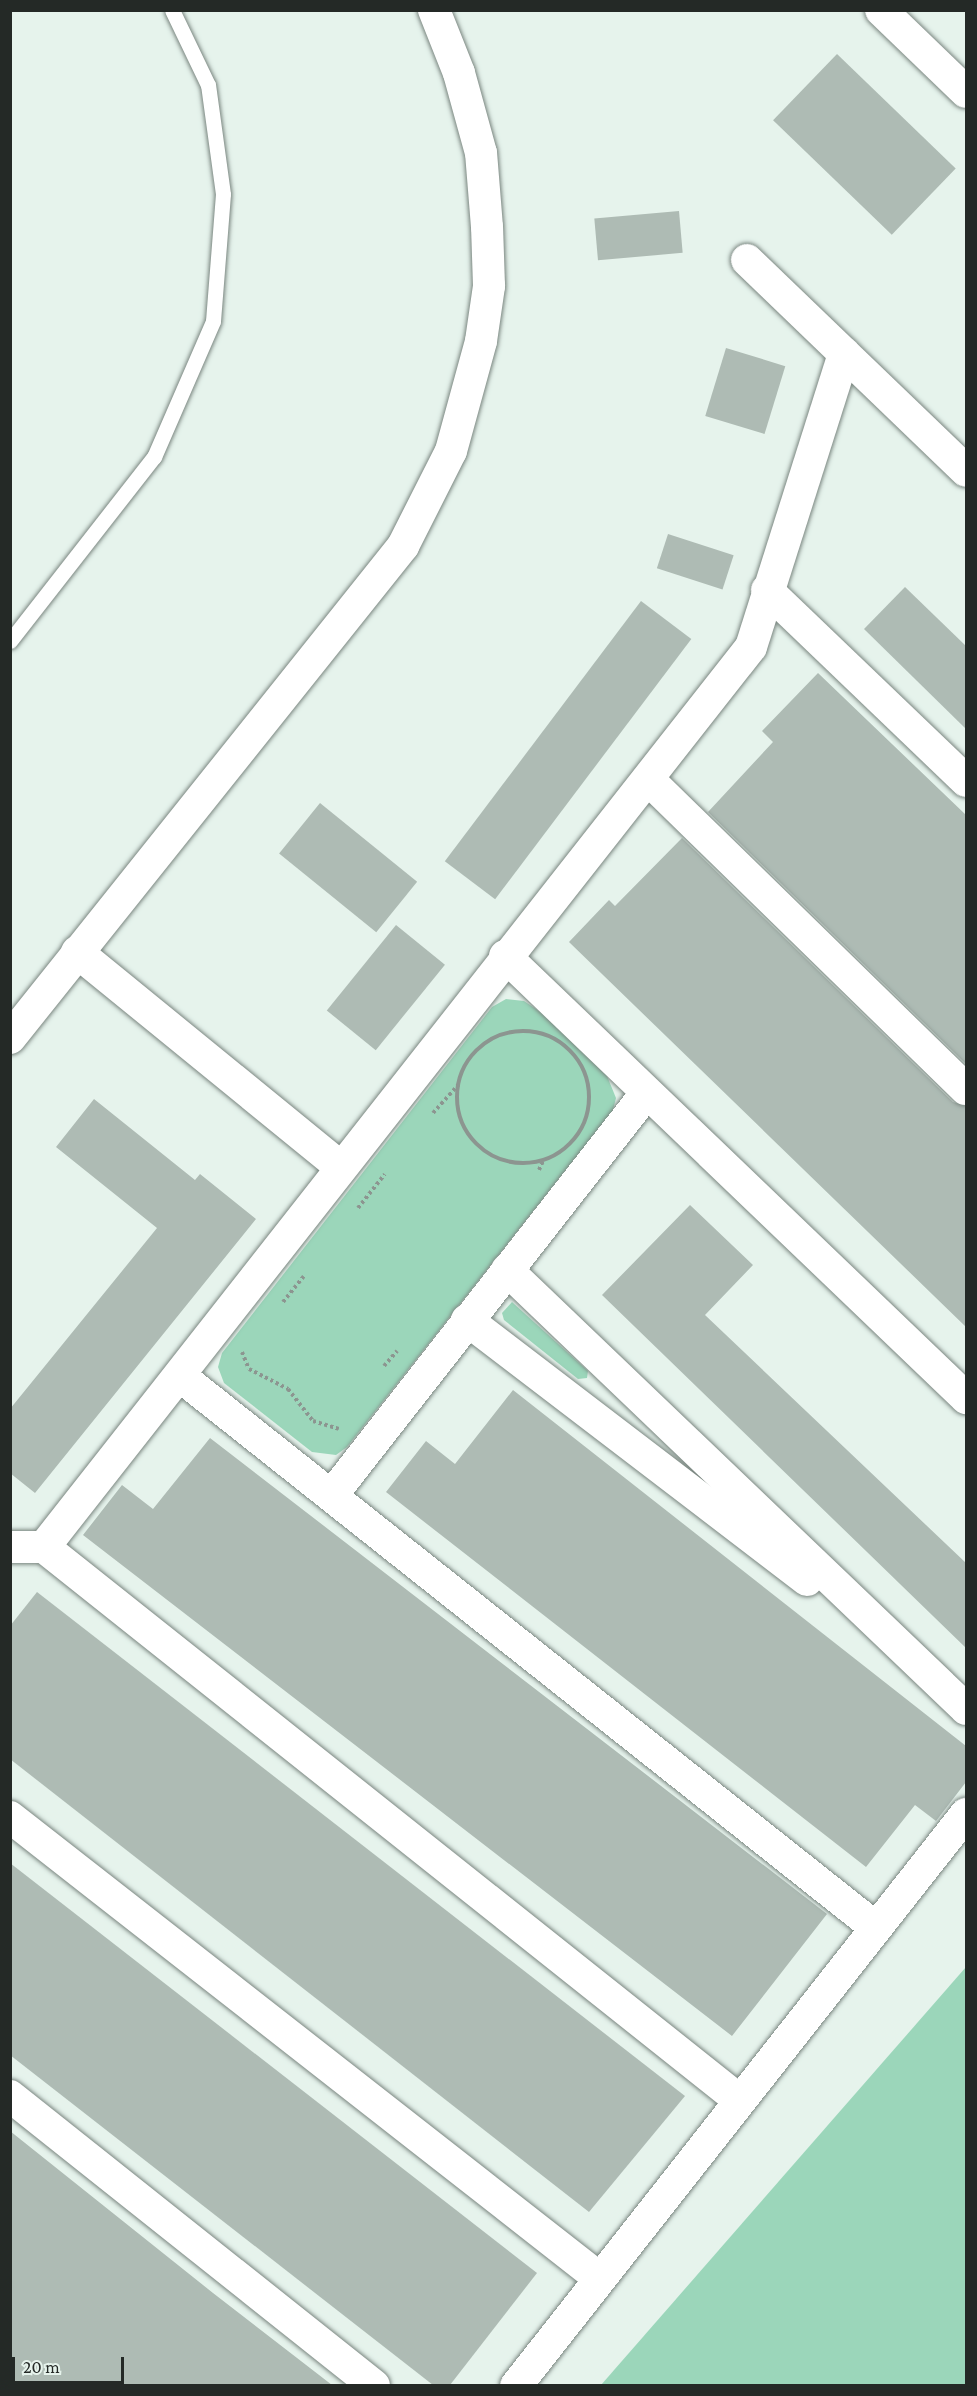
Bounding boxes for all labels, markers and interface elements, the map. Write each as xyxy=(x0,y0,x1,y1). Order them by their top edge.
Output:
scale bar xyxy=(15,2345,128,2383)
text: 20 m xyxy=(23,2357,60,2377)

